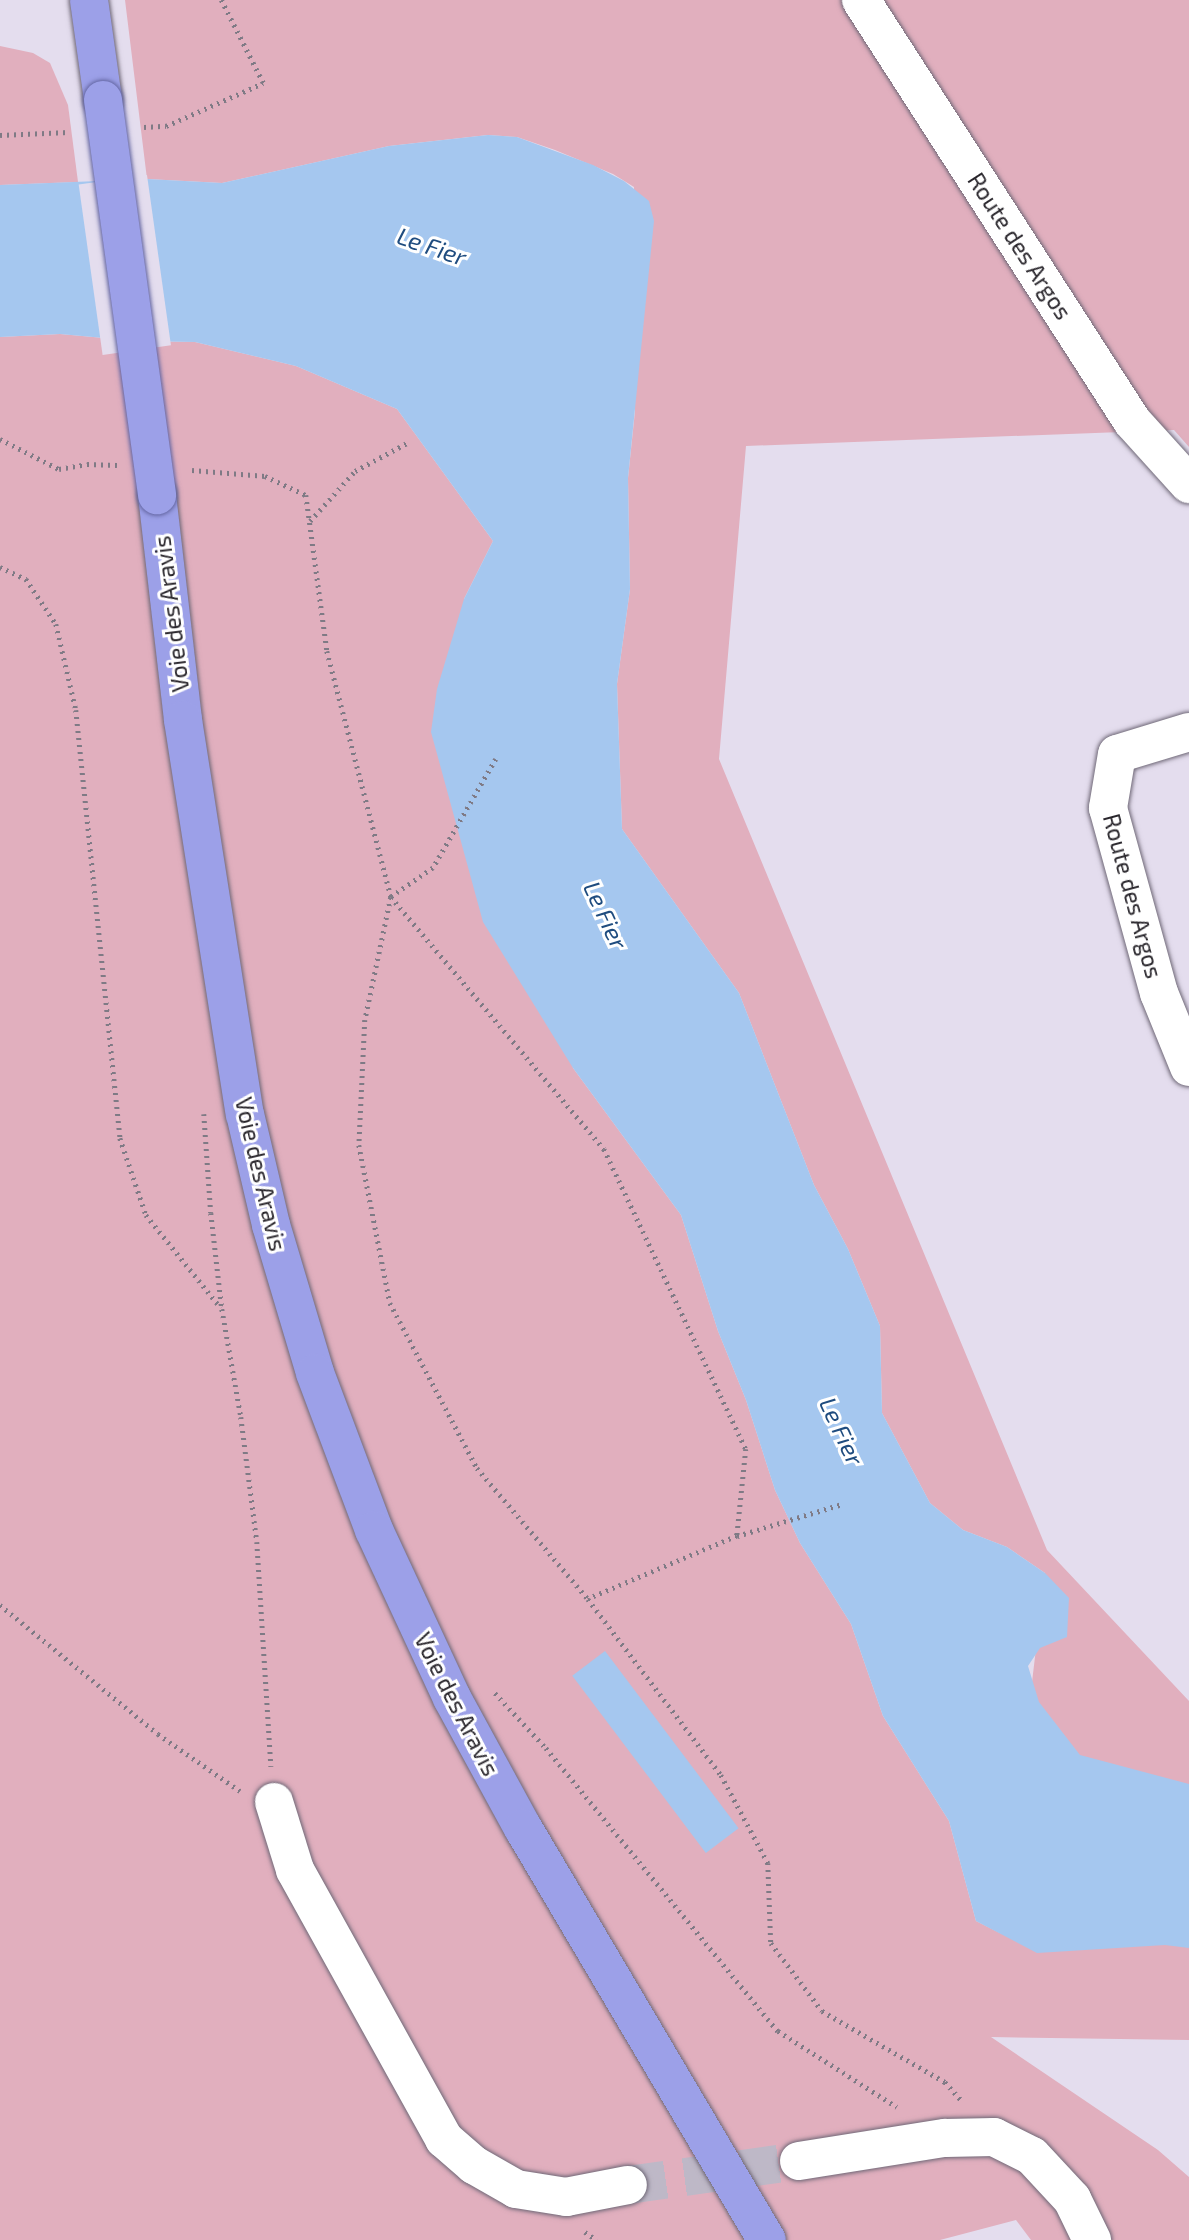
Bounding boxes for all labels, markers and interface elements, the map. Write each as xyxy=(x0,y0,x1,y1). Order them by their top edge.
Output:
street label: Route des Argos xyxy=(962,167,1078,325)
water label: Le Fier xyxy=(394,221,470,271)
street label: Voie des Aravis xyxy=(148,534,194,694)
street label: Route des Argos xyxy=(1098,810,1168,982)
water label: Le Fier xyxy=(578,877,634,953)
street label: Voie des Aravis xyxy=(230,1094,292,1254)
water label: Le Fier xyxy=(814,1393,870,1469)
street label: Voie des Aravis xyxy=(409,1628,505,1780)

